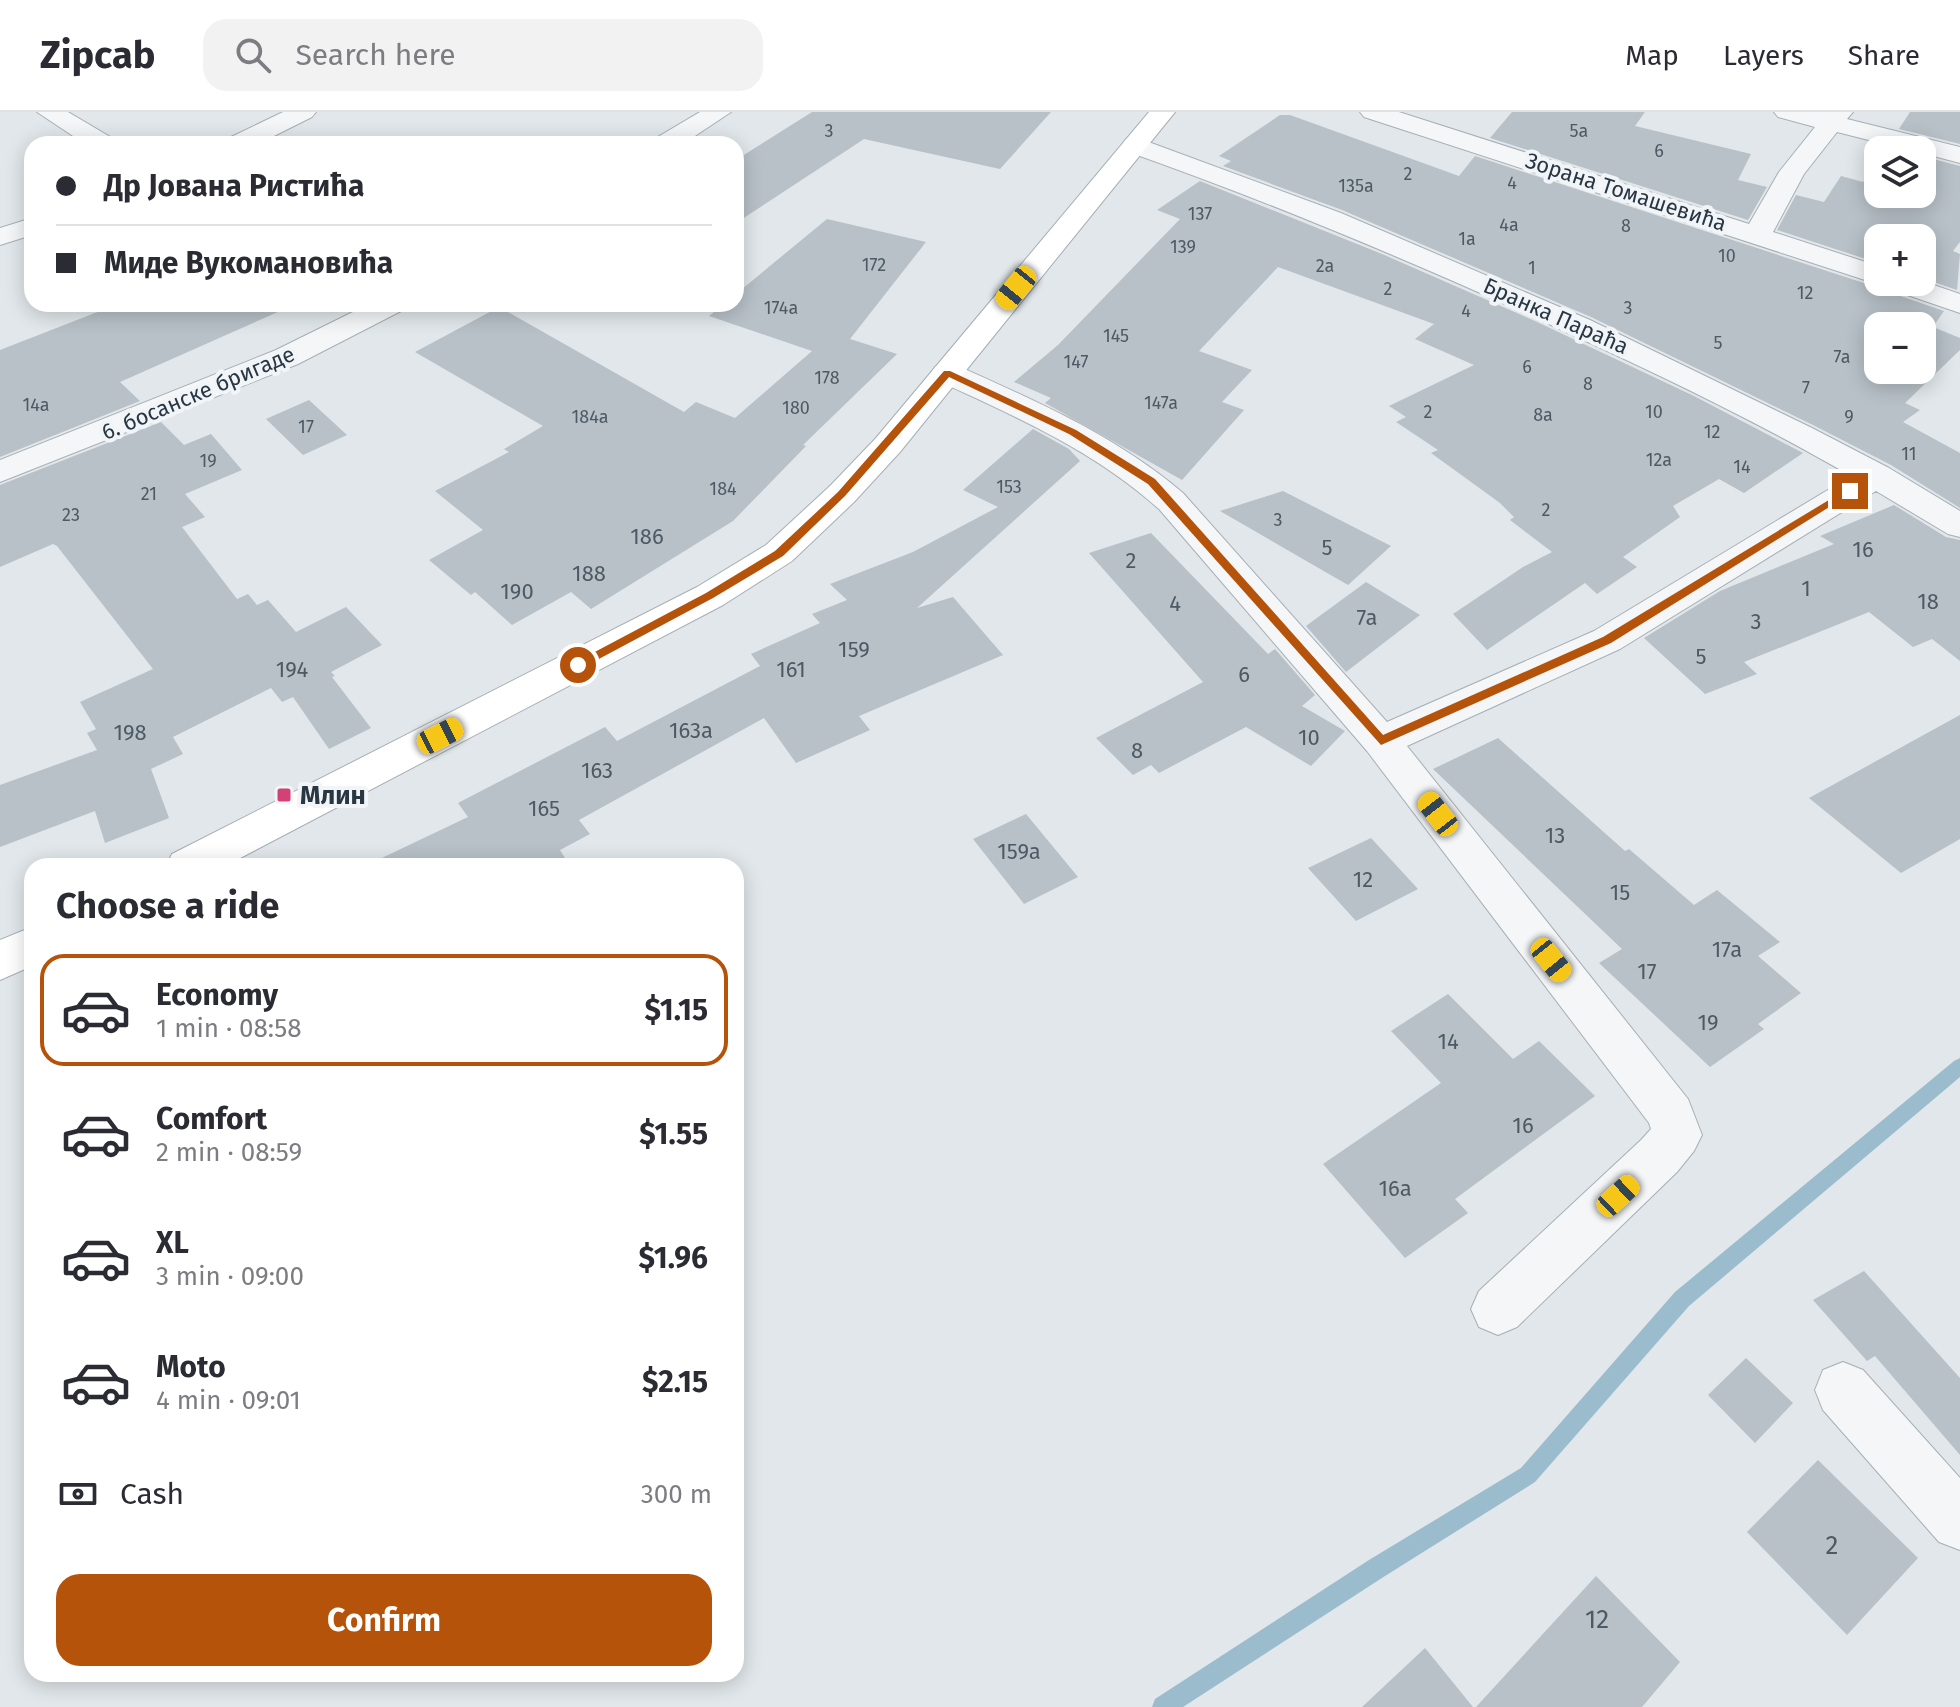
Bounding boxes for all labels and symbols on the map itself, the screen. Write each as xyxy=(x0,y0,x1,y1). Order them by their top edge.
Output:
house number: 3 xyxy=(825,120,833,142)
house number: 5a xyxy=(1570,120,1588,142)
house number: 6 xyxy=(1654,140,1664,162)
street label: Зорана Томашевића xyxy=(1522,147,1730,237)
house number: 2 xyxy=(1404,163,1413,185)
house number: 4 xyxy=(1507,172,1517,194)
house number: 135a xyxy=(1338,175,1374,197)
house number: 137 xyxy=(1188,203,1212,225)
house number: 4a xyxy=(1499,214,1519,236)
house number: 8 xyxy=(1621,215,1631,237)
house number: 1a xyxy=(1458,228,1476,250)
house number: 139 xyxy=(1170,236,1196,258)
house number: 10 xyxy=(1718,245,1736,267)
house number: 172 xyxy=(862,254,886,276)
house number: 2a xyxy=(1316,255,1334,277)
house number: 1 xyxy=(1528,257,1536,279)
car xyxy=(992,262,1040,314)
street label: Бранка Параћа xyxy=(1479,272,1633,360)
house number: 2 xyxy=(1384,278,1393,300)
house number: 12 xyxy=(1797,282,1813,304)
house number: 174a xyxy=(764,297,798,319)
house number: 3 xyxy=(1624,297,1632,319)
house number: 4 xyxy=(1461,300,1471,322)
house number: 145 xyxy=(1103,325,1129,347)
house number: 5 xyxy=(1713,332,1723,354)
street label: 6. босанске бригаде xyxy=(97,340,299,446)
house number: 7a xyxy=(1833,346,1851,368)
house number: 147 xyxy=(1064,351,1088,373)
house number: 6 xyxy=(1522,356,1532,378)
house number: 178 xyxy=(814,367,840,389)
house number: 8 xyxy=(1583,373,1593,395)
house number: 7 xyxy=(1802,377,1810,399)
house number: 147a xyxy=(1144,392,1178,414)
house number: 14a xyxy=(22,394,50,416)
house number: 180 xyxy=(782,397,810,419)
house number: 2 xyxy=(1424,401,1433,423)
house number: 10 xyxy=(1645,401,1663,423)
house number: 8a xyxy=(1533,404,1553,426)
house number: 184a xyxy=(571,406,609,428)
house number: 9 xyxy=(1844,406,1854,428)
house number: 17 xyxy=(298,416,314,438)
house number: 12 xyxy=(1704,421,1720,443)
house number: 11 xyxy=(1901,443,1917,465)
house number: 12a xyxy=(1646,449,1672,471)
house number: 19 xyxy=(199,450,217,472)
house number: 14 xyxy=(1733,456,1751,478)
route end xyxy=(1832,473,1868,509)
house number: 153 xyxy=(996,476,1022,498)
house number: 184 xyxy=(709,478,737,500)
house number: 21 xyxy=(141,483,157,505)
house number: 2 xyxy=(1542,499,1551,521)
house number: 23 xyxy=(62,504,80,526)
house number: 3 xyxy=(1274,509,1282,531)
house number: 186 xyxy=(630,523,664,550)
house number: 5 xyxy=(1321,534,1333,561)
house number: 16 xyxy=(1852,536,1874,563)
house number: 2 xyxy=(1126,547,1136,574)
house number: 188 xyxy=(572,560,606,587)
house number: 1 xyxy=(1801,575,1811,602)
house number: 190 xyxy=(500,578,534,605)
house number: 18 xyxy=(1917,588,1939,615)
house number: 4 xyxy=(1169,590,1181,617)
house number: 7a xyxy=(1356,604,1378,631)
house number: 3 xyxy=(1751,608,1761,635)
house number: 159 xyxy=(838,636,870,663)
house number: 5 xyxy=(1695,643,1707,670)
route start xyxy=(560,647,596,683)
house number: 194 xyxy=(276,656,309,683)
house number: 161 xyxy=(776,656,806,683)
house number: 6 xyxy=(1238,661,1250,688)
car xyxy=(413,714,467,758)
house number: 163a xyxy=(669,717,713,744)
house number: 198 xyxy=(113,719,147,746)
house number: 10 xyxy=(1298,724,1320,751)
house number: 8 xyxy=(1131,737,1143,764)
house number: 163 xyxy=(581,757,613,784)
place label: Млин xyxy=(300,780,366,811)
marker: Млин xyxy=(275,786,293,804)
car xyxy=(1414,788,1462,840)
house number: 165 xyxy=(528,795,560,822)
house number: 13 xyxy=(1545,822,1565,849)
house number: 159a xyxy=(997,838,1041,865)
house number: 12 xyxy=(1353,866,1373,893)
house number: 15 xyxy=(1610,879,1630,906)
car xyxy=(1527,934,1575,986)
house number: 17a xyxy=(1712,936,1742,963)
house number: 17 xyxy=(1637,958,1657,985)
house number: 19 xyxy=(1697,1009,1719,1036)
house number: 14 xyxy=(1437,1028,1459,1055)
house number: 16 xyxy=(1512,1112,1534,1139)
car xyxy=(1592,1171,1644,1221)
house number: 16a xyxy=(1378,1175,1412,1202)
house number: 2 xyxy=(1826,1530,1838,1561)
house number: 12 xyxy=(1585,1604,1609,1635)

